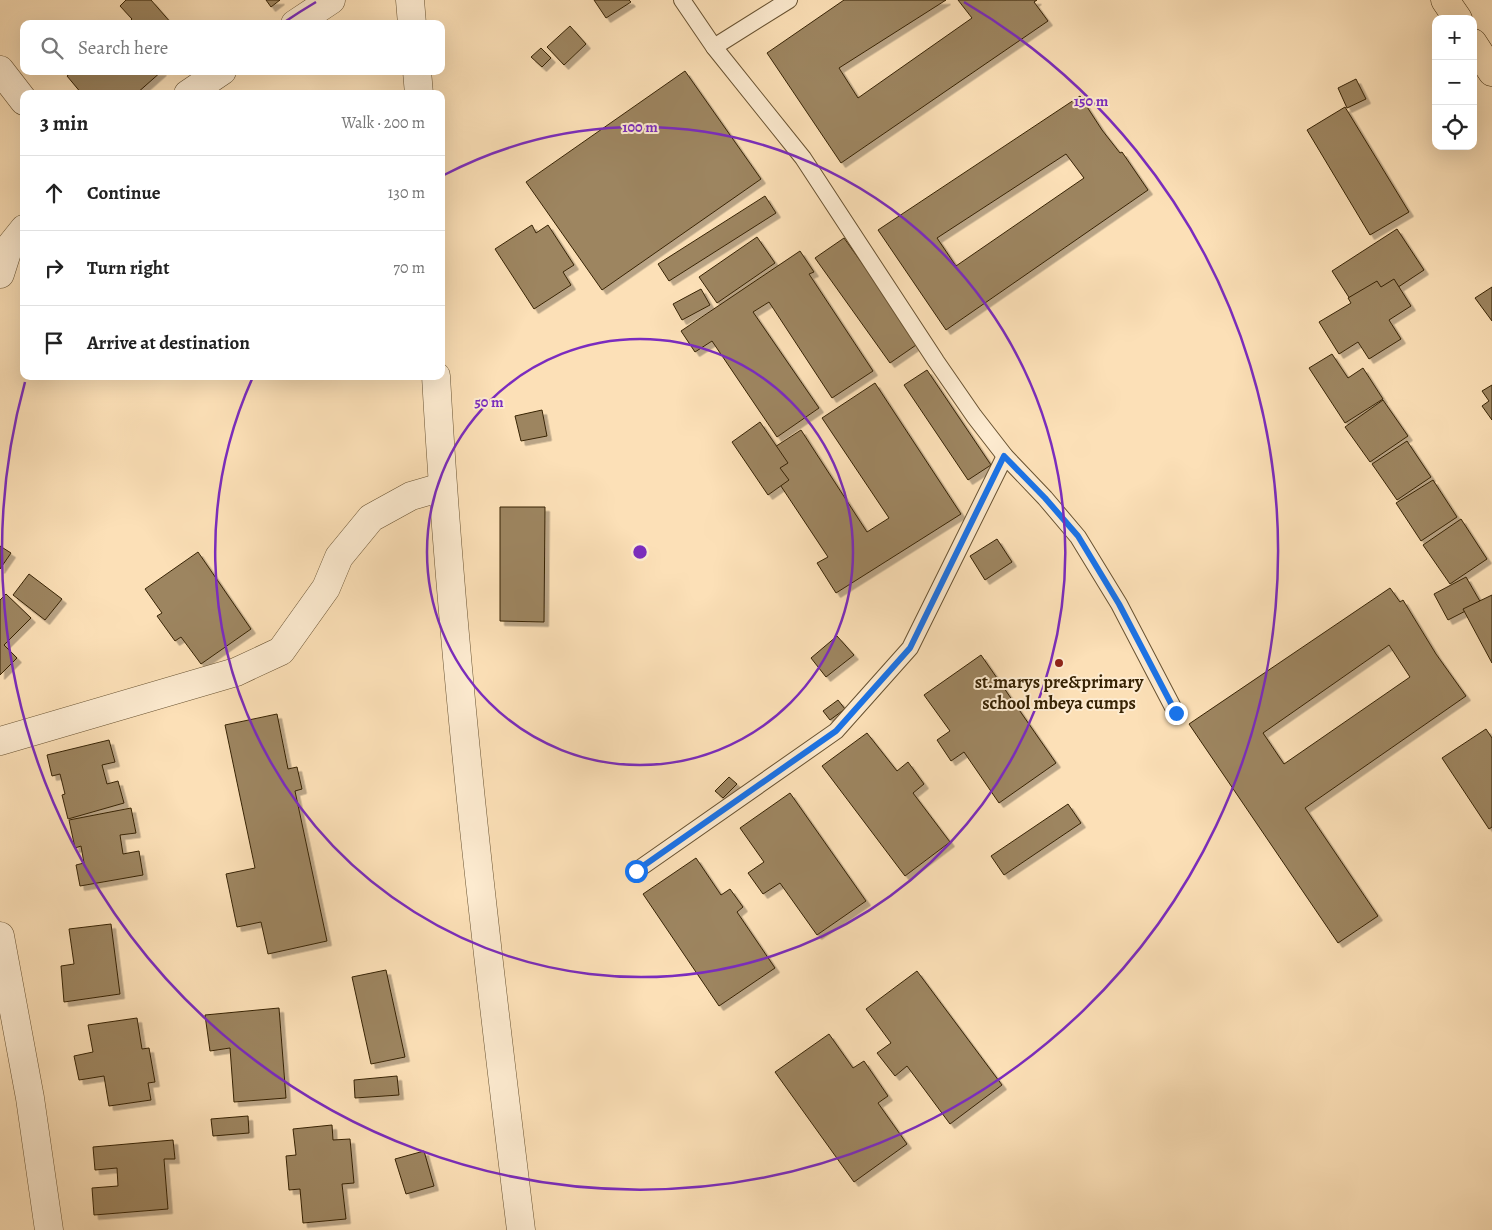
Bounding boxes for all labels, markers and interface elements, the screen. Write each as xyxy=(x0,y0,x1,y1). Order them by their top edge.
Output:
map controls xyxy=(1432,15,1477,150)
button: + xyxy=(1432,15,1477,60)
search box xyxy=(20,20,445,75)
icon: search xyxy=(38,34,66,62)
text: Search here xyxy=(78,35,168,61)
button: − xyxy=(1432,60,1477,105)
text: 150 m xyxy=(1074,91,1109,111)
button: locate xyxy=(1432,105,1477,150)
text: 3 min xyxy=(40,109,88,137)
text: Walk · 200 m xyxy=(341,112,425,134)
text: 100 m xyxy=(622,117,658,137)
icon: ahead xyxy=(40,179,68,207)
text: Continue xyxy=(87,180,161,206)
text: 130 m xyxy=(388,182,425,204)
icon: right xyxy=(40,254,68,282)
text: Turn right xyxy=(87,255,169,281)
text: 70 m xyxy=(393,257,425,279)
icon: arrive xyxy=(40,329,68,357)
text: Arrive at destination xyxy=(87,330,250,356)
text: 50 m xyxy=(474,392,504,412)
centre of rings xyxy=(631,543,649,561)
marker: st.marys pre&primary school mbeya cumps xyxy=(1053,657,1065,669)
place label: st.marys pre&primary school mbeya cumps xyxy=(975,670,1144,715)
route end xyxy=(1165,702,1188,725)
route start xyxy=(625,860,648,883)

